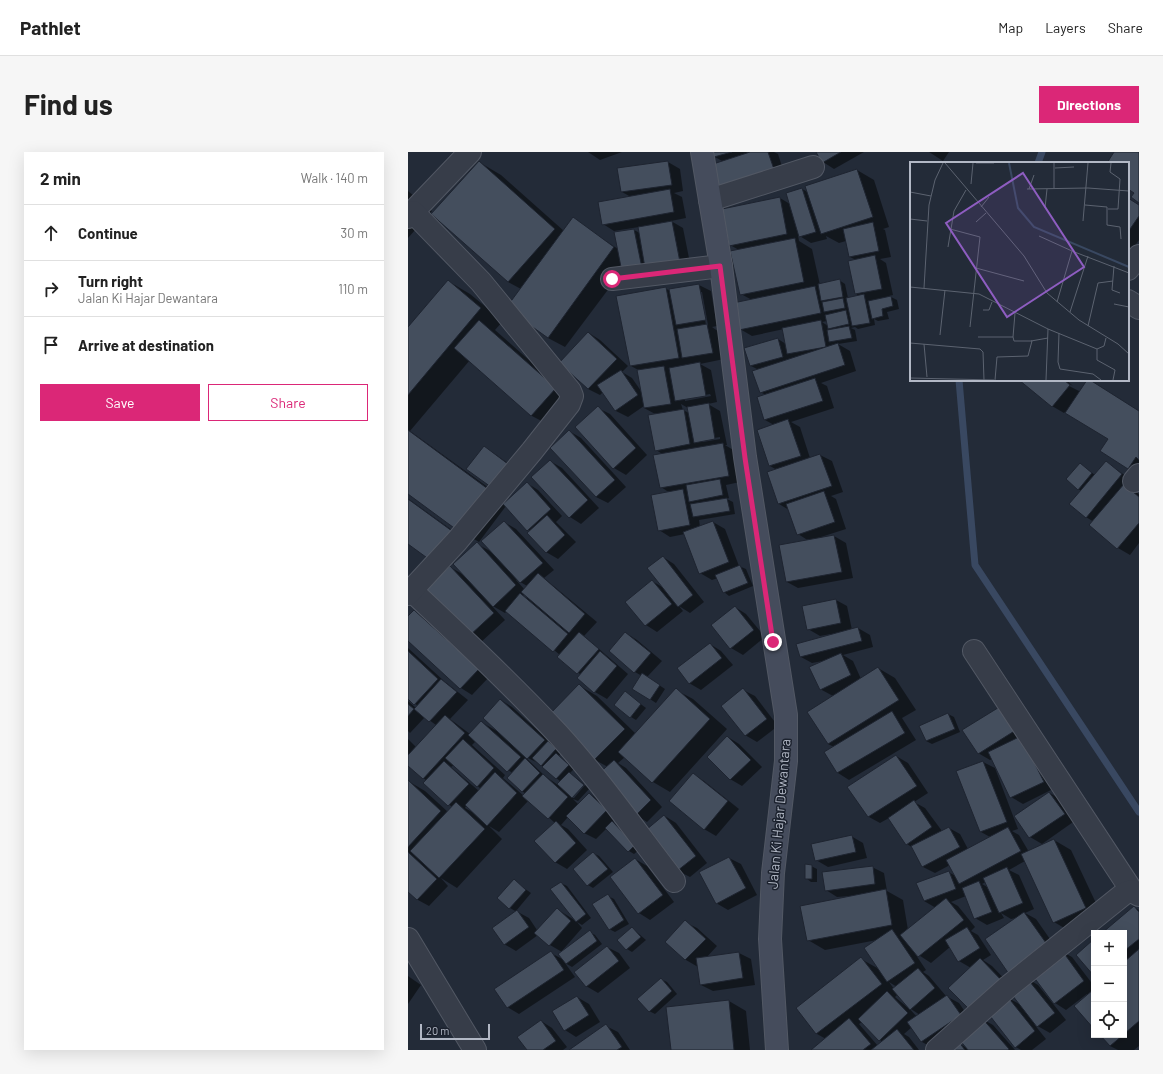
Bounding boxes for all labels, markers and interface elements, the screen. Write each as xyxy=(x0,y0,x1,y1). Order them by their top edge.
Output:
text: Pathlet xyxy=(20,16,81,39)
text: Map xyxy=(998,19,1023,36)
text: Layers xyxy=(1045,19,1086,36)
text: Share xyxy=(1108,19,1143,36)
button: Directions xyxy=(1039,86,1139,123)
text: Find us xyxy=(24,87,113,121)
inset map xyxy=(910,162,1129,381)
text: 2 min xyxy=(40,168,81,188)
text: Walk · 140 m xyxy=(301,170,368,186)
icon: ahead xyxy=(40,222,62,244)
text: Continue xyxy=(78,224,138,242)
text: 30 m xyxy=(341,225,368,241)
route start xyxy=(603,270,621,288)
text: Turn right xyxy=(78,272,143,290)
icon: right xyxy=(40,278,62,300)
text: 110 m xyxy=(338,281,368,297)
text: Jalan Ki Hajar Dewantara xyxy=(78,290,218,306)
icon: arrive xyxy=(40,334,62,356)
text: Arrive at destination xyxy=(78,336,214,354)
button: Save xyxy=(40,384,200,421)
button: Share xyxy=(208,384,368,421)
route end xyxy=(764,633,782,651)
street label: Jalan Ki Hajar Dewantara xyxy=(763,738,794,890)
map controls xyxy=(1091,930,1127,1038)
button: + xyxy=(1091,930,1127,966)
button: − xyxy=(1091,966,1127,1002)
button: locate xyxy=(1091,1002,1127,1038)
scale bar xyxy=(420,1022,490,1041)
text: 20 m xyxy=(426,1024,449,1037)

